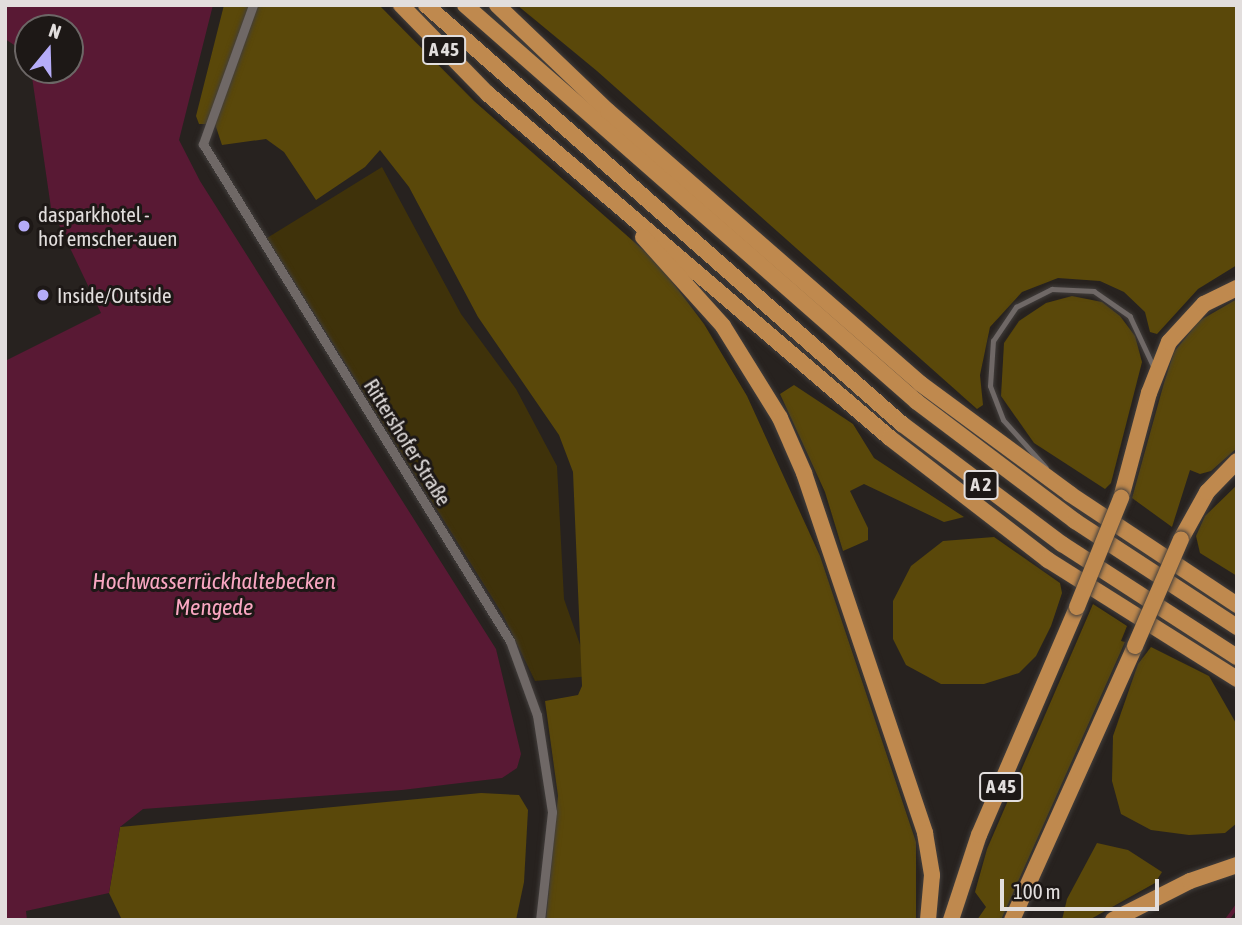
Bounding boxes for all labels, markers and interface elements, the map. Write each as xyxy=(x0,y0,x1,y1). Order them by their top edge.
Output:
north arrow xyxy=(14,14,84,84)
text: N xyxy=(46,19,64,43)
road number: A 45 xyxy=(421,34,467,66)
place label: dasparkhotel - hof emscher-auen xyxy=(38,201,177,251)
marker: dasparkhotel - hof emscher-auen xyxy=(16,218,32,234)
place label: Inside/Outside xyxy=(57,282,172,308)
marker: Inside/Outside xyxy=(35,287,51,303)
street label: Rittershofer Straße xyxy=(359,374,457,510)
road number: A 2 xyxy=(964,470,998,500)
water label: Hochwasserrückhaltebecken Mengede xyxy=(92,567,336,621)
road number: A 45 xyxy=(978,772,1024,802)
scale bar xyxy=(1004,866,1163,910)
text: 100 m xyxy=(1013,879,1061,903)

